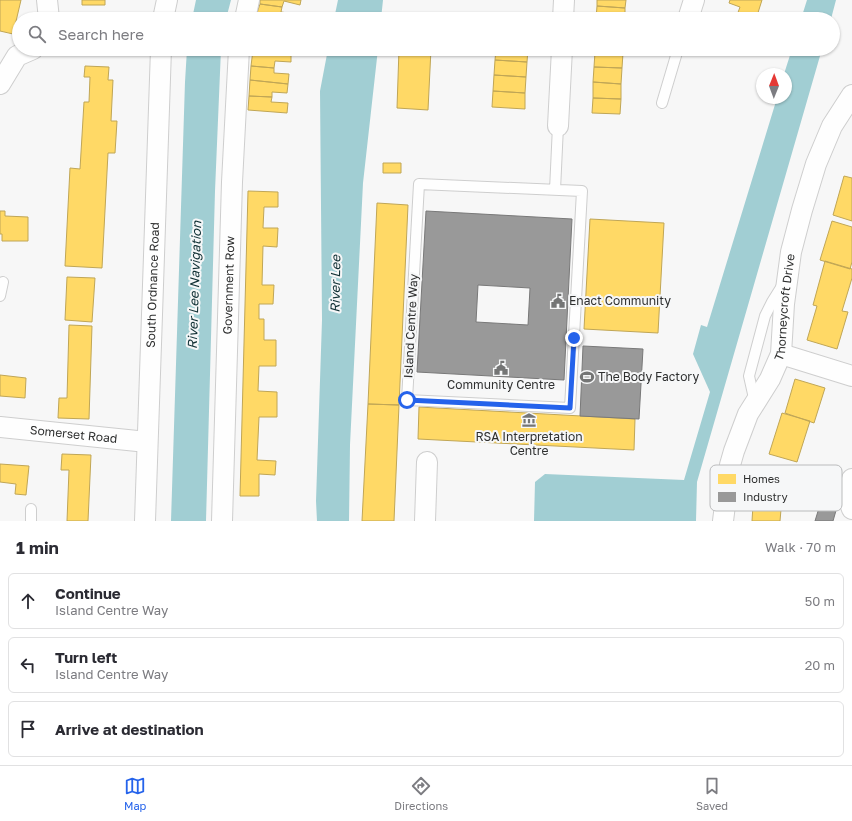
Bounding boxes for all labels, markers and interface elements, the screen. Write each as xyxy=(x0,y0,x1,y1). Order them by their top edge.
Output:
search box xyxy=(12,12,840,56)
icon: search xyxy=(26,23,48,45)
text: Search here xyxy=(58,25,144,43)
north arrow xyxy=(756,68,792,104)
water label: River Lee Navigation xyxy=(184,220,204,349)
street label: South Ordnance Road xyxy=(143,222,162,348)
street label: Government Row xyxy=(220,235,237,335)
street label: Thorneycroft Drive xyxy=(771,253,798,363)
water label: River Lee xyxy=(326,254,344,313)
street label: Island Centre Way xyxy=(400,273,421,379)
public building icon: Enact Community xyxy=(550,293,566,309)
place label: Enact Community xyxy=(569,293,671,308)
route end xyxy=(565,329,583,347)
public building icon: Community Centre xyxy=(493,360,509,376)
sports icon: The Body Factory xyxy=(579,369,595,385)
place label: The Body Factory xyxy=(598,369,699,384)
place label: Community Centre xyxy=(447,377,555,392)
route start xyxy=(398,391,416,409)
museum icon: RSA Interpretation Centre xyxy=(521,412,537,428)
street label: Somerset Road xyxy=(29,422,118,446)
place label: RSA Interpretation Centre xyxy=(475,429,583,458)
legend xyxy=(710,465,842,511)
text: Homes xyxy=(743,472,780,485)
text: Industry xyxy=(743,490,788,503)
text: 1 min xyxy=(16,537,59,558)
text: Walk · 70 m xyxy=(765,539,836,555)
text: Continue xyxy=(55,584,121,602)
icon: ahead xyxy=(17,590,39,612)
text: 50 m xyxy=(805,593,835,609)
text: Island Centre Way xyxy=(55,602,168,618)
text: Turn left xyxy=(55,648,117,666)
icon: left xyxy=(17,654,39,676)
text: 20 m xyxy=(805,657,835,673)
text: Island Centre Way xyxy=(55,666,168,682)
icon: arrive xyxy=(17,718,39,740)
text: Arrive at destination xyxy=(55,720,204,738)
tab: Map xyxy=(124,775,146,812)
tab: Directions xyxy=(394,775,448,812)
tab: Saved xyxy=(696,775,728,812)

